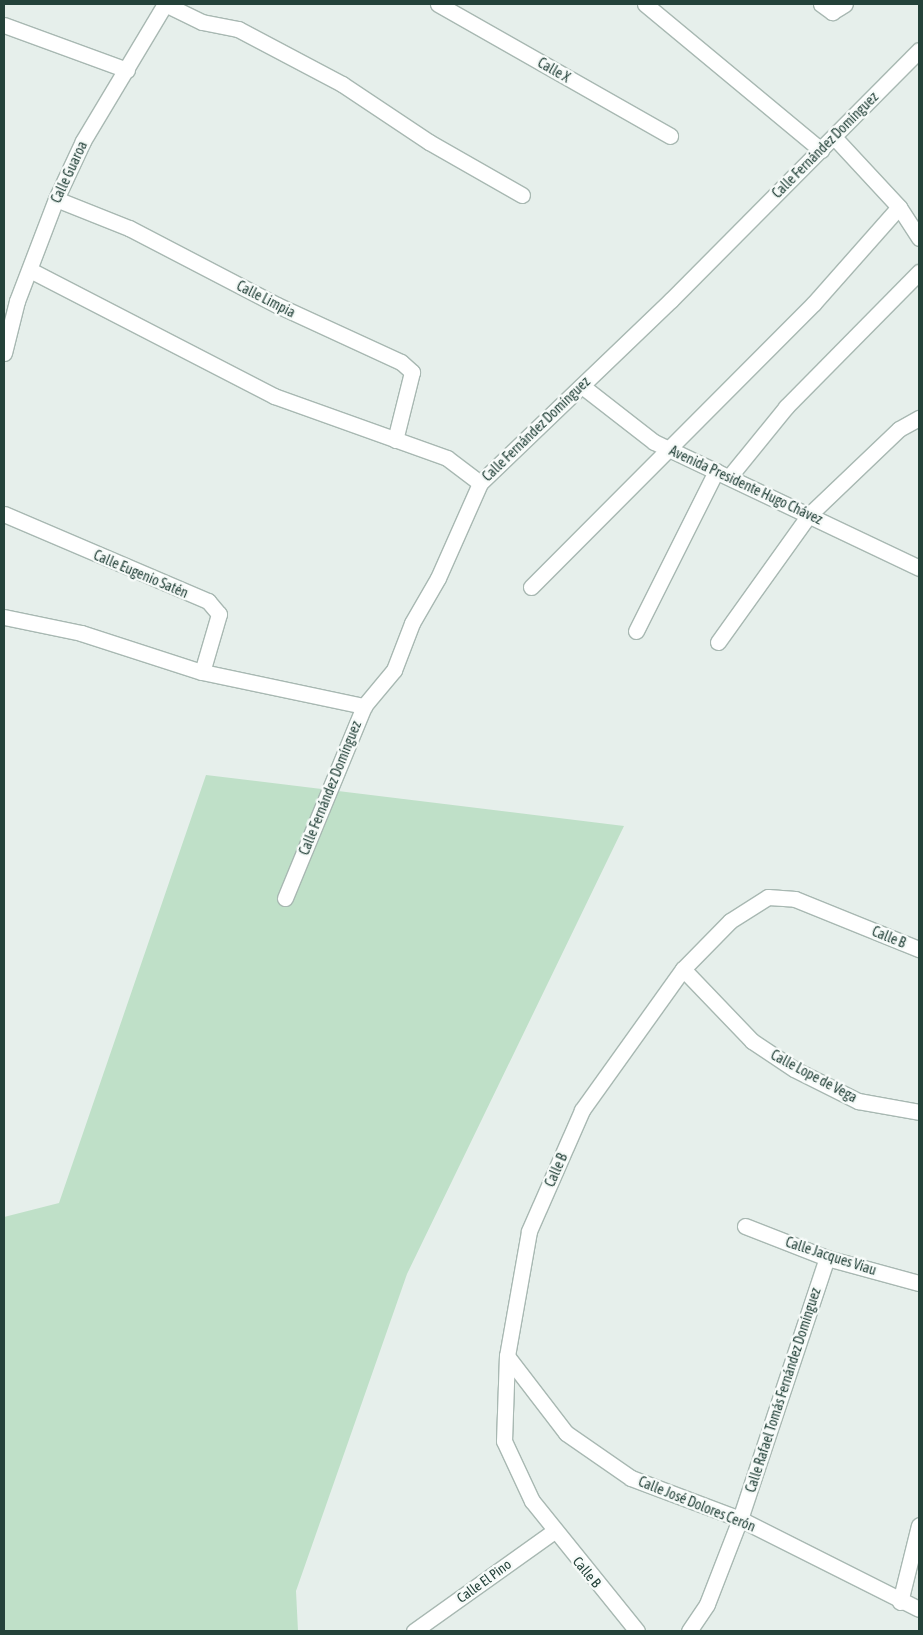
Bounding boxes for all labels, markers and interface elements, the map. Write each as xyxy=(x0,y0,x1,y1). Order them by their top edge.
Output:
street label: Calle X xyxy=(535,54,573,86)
street label: Calle Fernández Domínguez xyxy=(769,89,881,201)
street label: Calle Guaroa xyxy=(47,138,91,206)
street label: Calle Limpia xyxy=(234,277,298,321)
street label: Calle Fernández Domínguez xyxy=(479,373,593,485)
street label: Avenida Presidente Hugo Chávez xyxy=(667,442,825,528)
street label: Calle Eugenio Satén xyxy=(91,547,191,601)
street label: Calle Fernández Domínguez xyxy=(295,719,365,857)
street label: Calle B xyxy=(870,923,908,951)
street label: Calle Lope de Vega xyxy=(768,1046,860,1106)
street label: Calle B xyxy=(541,1151,571,1189)
street label: Calle Jacques Viau xyxy=(783,1233,879,1279)
street label: Calle Rafael Tomás Fernández Domínguez xyxy=(742,1286,824,1494)
street label: Calle José Dolores Cerón xyxy=(636,1473,758,1535)
street label: Calle B xyxy=(569,1553,605,1591)
street label: Calle El Pino xyxy=(454,1556,514,1606)

